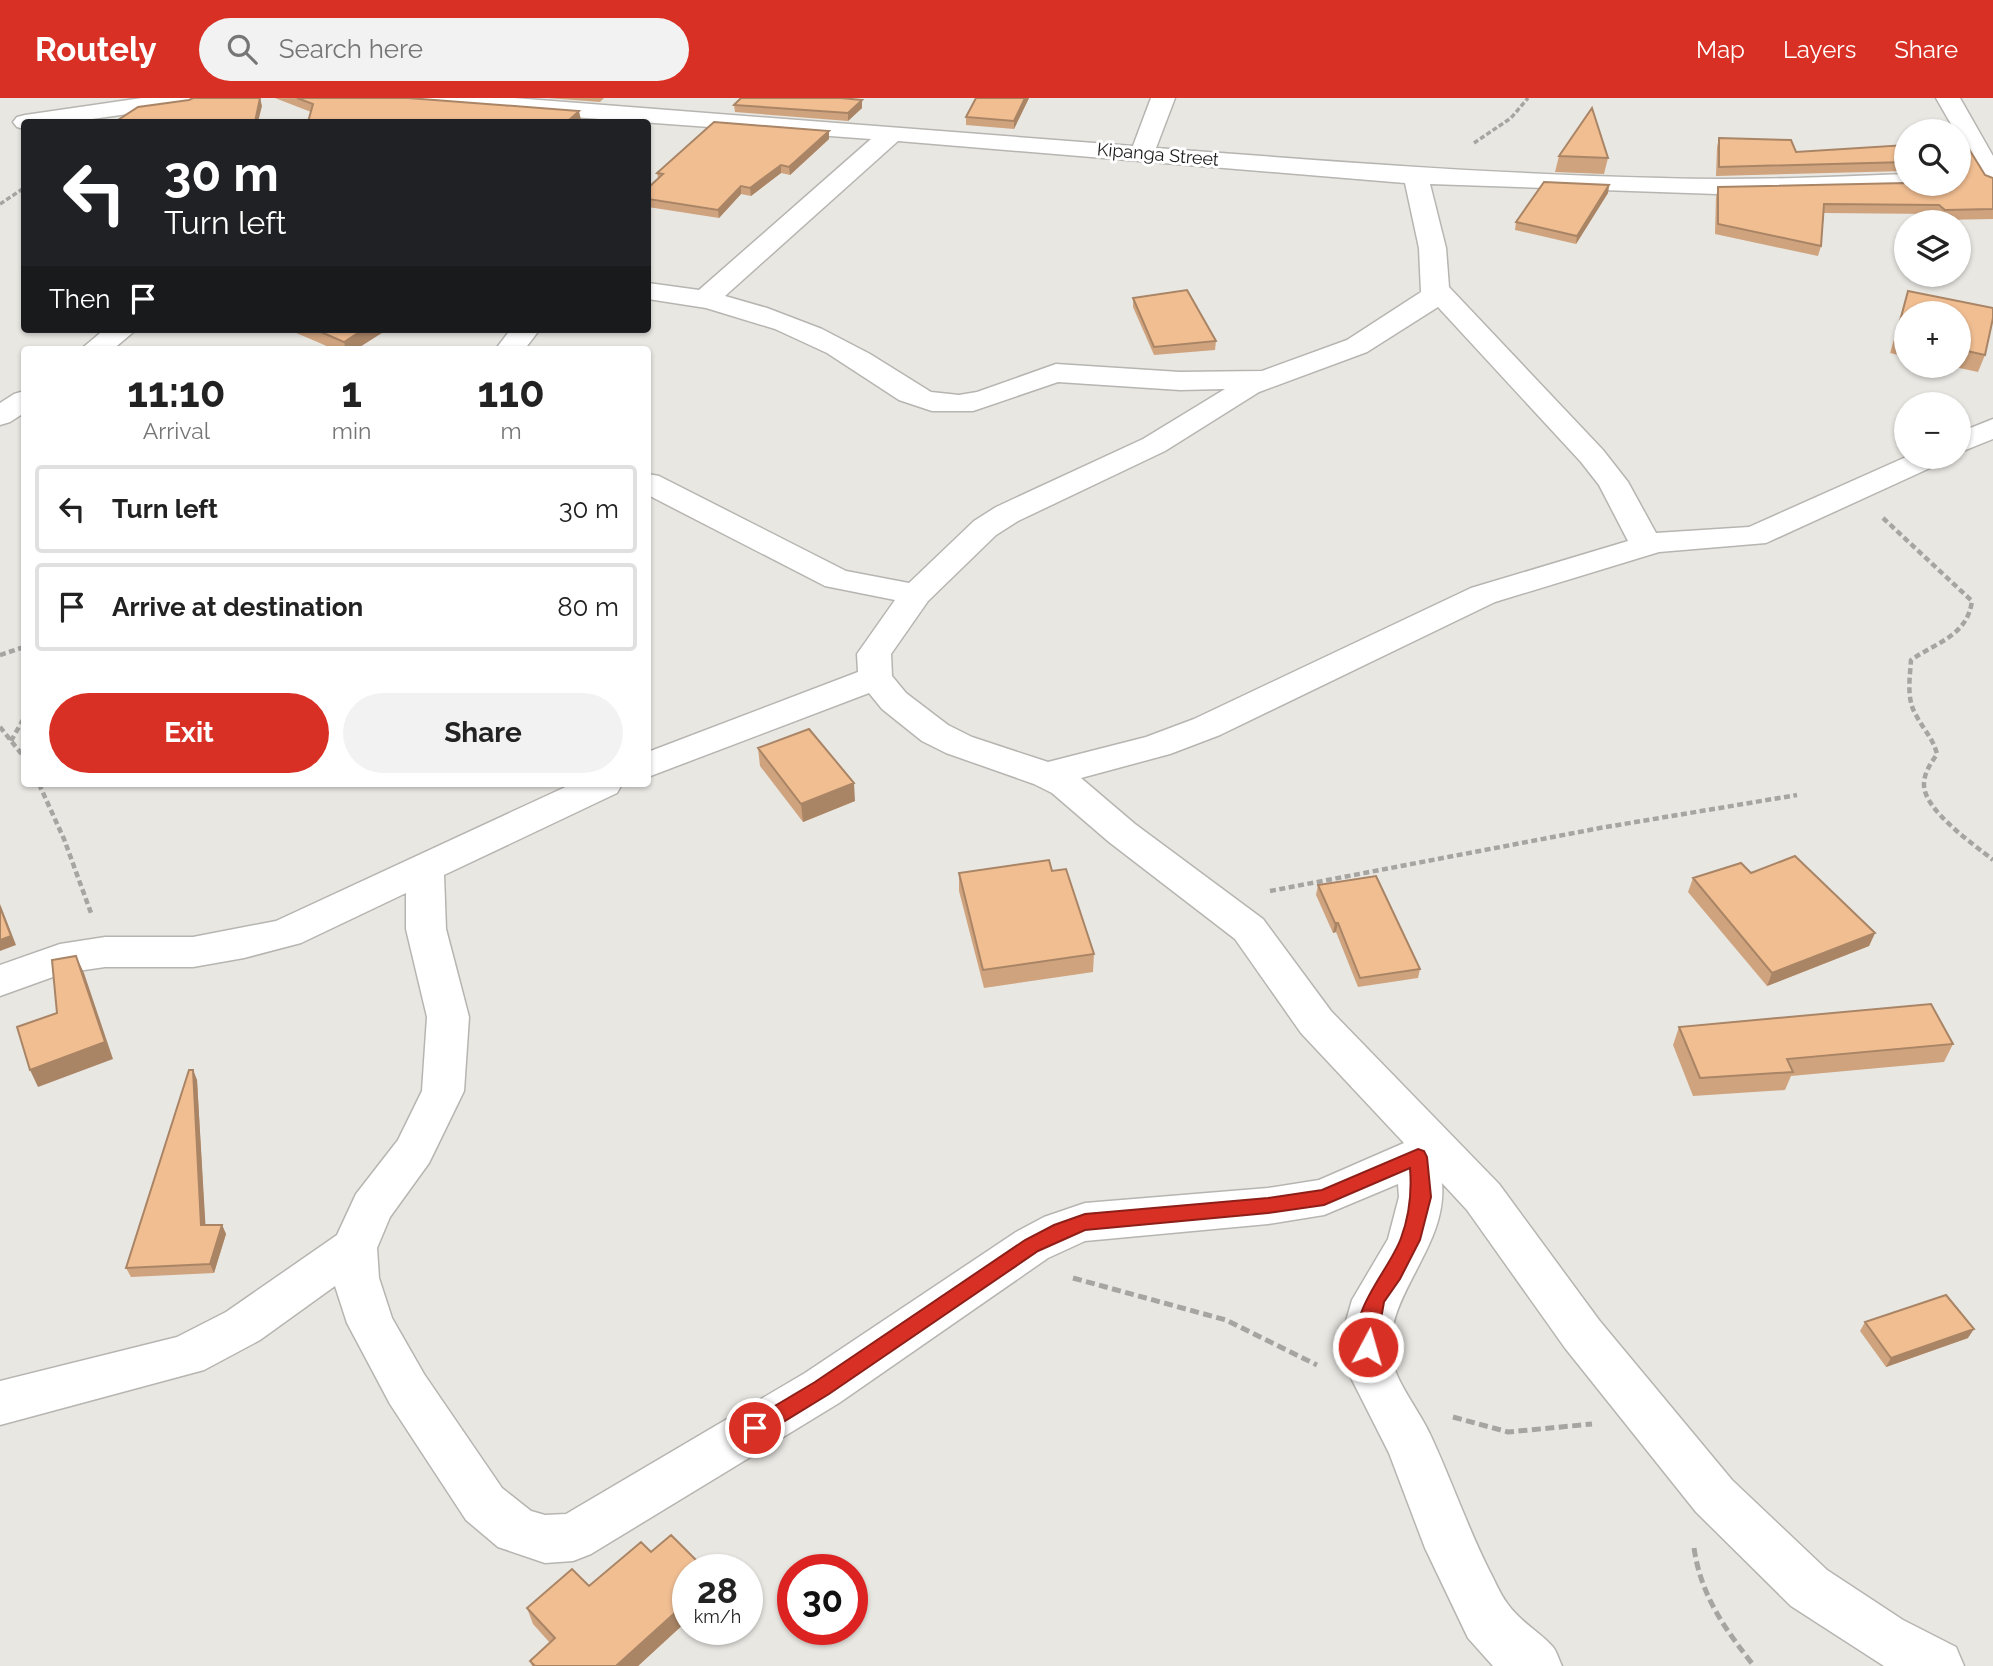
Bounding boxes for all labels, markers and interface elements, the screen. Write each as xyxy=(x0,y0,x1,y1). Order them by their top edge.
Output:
search box xyxy=(199,18,689,81)
text: Routely xyxy=(35,30,157,69)
icon: search xyxy=(223,30,261,68)
text: Search here xyxy=(279,34,423,64)
text: Map xyxy=(1696,35,1745,64)
text: Layers xyxy=(1783,35,1856,64)
text: Share xyxy=(1894,35,1958,64)
map controls xyxy=(1894,119,1971,469)
button: search xyxy=(1894,119,1971,196)
street label: Kipanga Street xyxy=(1096,138,1220,170)
text: 30 m xyxy=(164,145,279,202)
icon: left xyxy=(49,147,140,238)
text: Turn left xyxy=(164,204,286,241)
button: layers xyxy=(1894,210,1971,287)
icon: arrive xyxy=(124,280,162,318)
text: Then xyxy=(49,284,110,314)
button: + xyxy=(1894,301,1971,378)
text: 11:10 xyxy=(127,368,226,417)
text: 1 xyxy=(341,368,362,417)
text: 110 xyxy=(477,368,545,417)
button: − xyxy=(1894,392,1971,469)
text: Arrival xyxy=(143,417,210,444)
text: min xyxy=(332,417,371,444)
text: m xyxy=(501,417,522,444)
icon: left xyxy=(53,490,91,528)
text: Turn left xyxy=(112,494,218,524)
text: 30 m xyxy=(559,494,619,524)
icon: arrive xyxy=(53,588,91,626)
text: Arrive at destination xyxy=(112,592,363,622)
text: 80 m xyxy=(557,592,619,622)
button: Exit xyxy=(49,693,329,773)
button: Share xyxy=(343,693,623,773)
position arrow xyxy=(1331,1310,1405,1384)
pin xyxy=(725,1398,785,1458)
icon: arrive xyxy=(736,1409,774,1447)
speed limit sign: 30 xyxy=(777,1554,868,1645)
text: 28 xyxy=(697,1570,738,1611)
text: km/h xyxy=(694,1606,741,1627)

